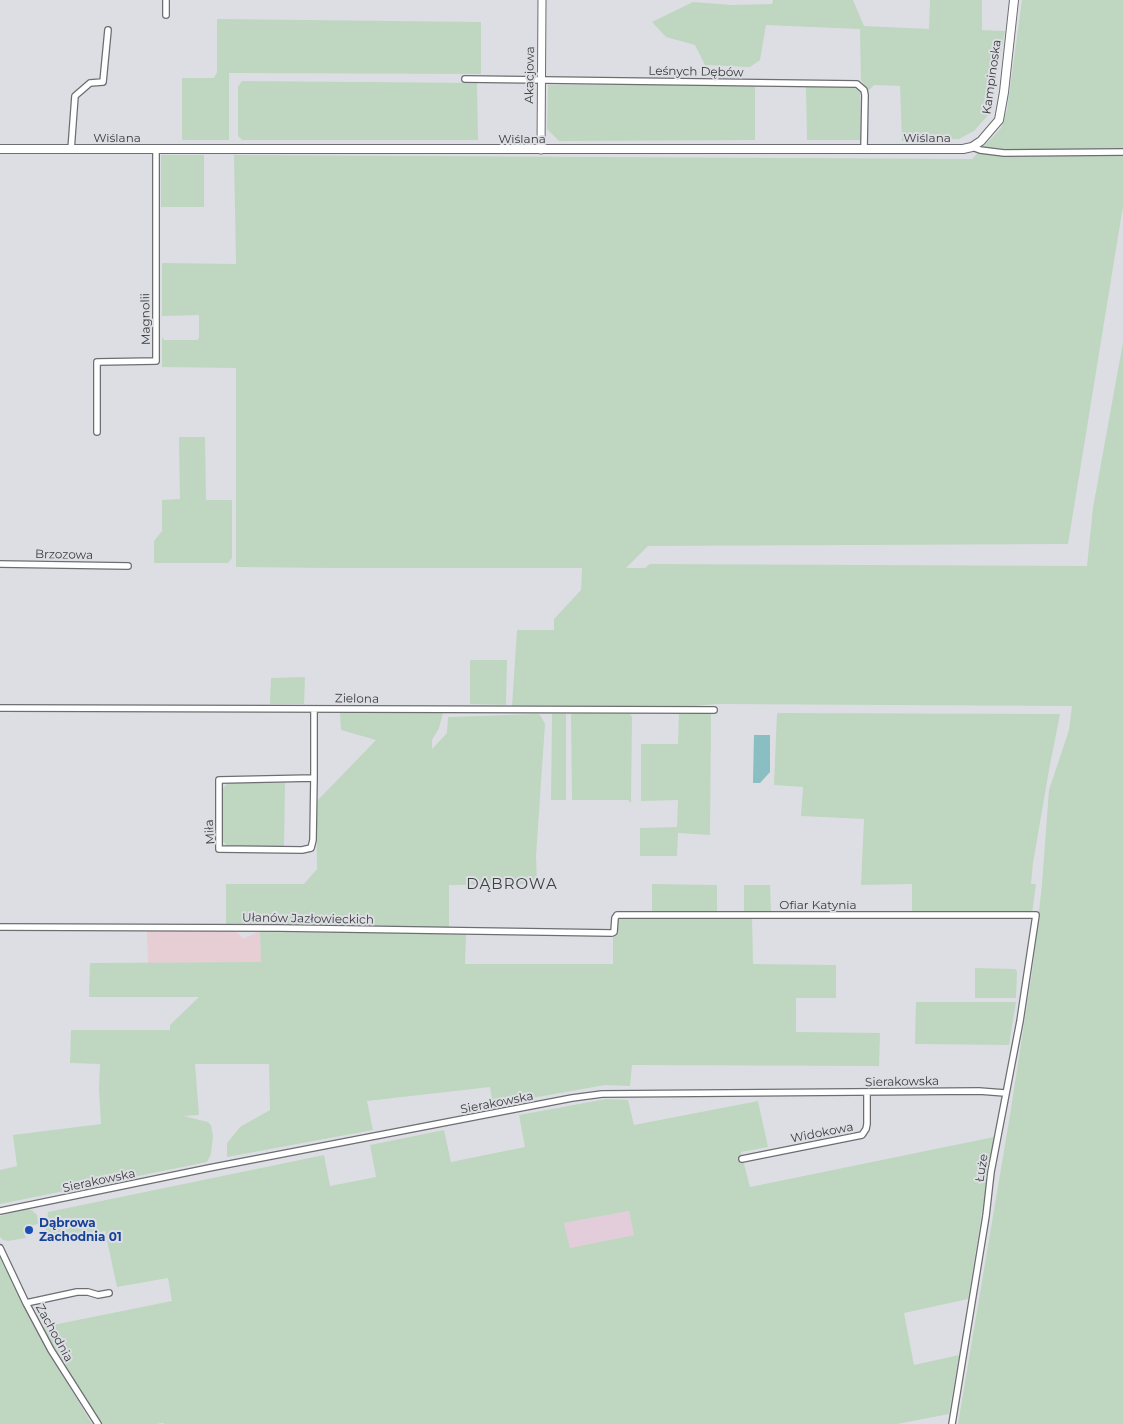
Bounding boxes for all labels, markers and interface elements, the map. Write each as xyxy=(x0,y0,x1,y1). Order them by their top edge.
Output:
street label: Kampinoska xyxy=(980,39,1004,115)
street label: Akacjowa xyxy=(522,46,538,104)
street label: Leśnych Dębów xyxy=(648,64,744,80)
street label: Wiślana xyxy=(93,131,141,145)
street label: Wiślana xyxy=(903,131,951,145)
street label: Wiślana xyxy=(498,132,546,146)
street label: Magnolii xyxy=(138,293,154,345)
street label: Brzozowa xyxy=(35,547,93,563)
street label: Zielona xyxy=(335,691,379,707)
street label: Miła xyxy=(202,819,218,845)
district label: DĄBROWA xyxy=(465,876,559,894)
street label: Ofiar Katynia xyxy=(779,898,857,912)
street label: Ułanów Jazłowieckich xyxy=(242,911,374,927)
street label: Sierakowska xyxy=(865,1074,939,1090)
street label: Sierakowska xyxy=(459,1089,535,1117)
street label: Widokowa xyxy=(789,1120,855,1146)
street label: Łuże xyxy=(973,1153,991,1183)
street label: Sierakowska xyxy=(61,1166,137,1196)
place label: Dąbrowa Zachodnia 01 xyxy=(39,1216,122,1244)
marker: Dąbrowa Zachodnia 01 xyxy=(23,1224,35,1236)
street label: Zachodnia xyxy=(32,1302,76,1364)

